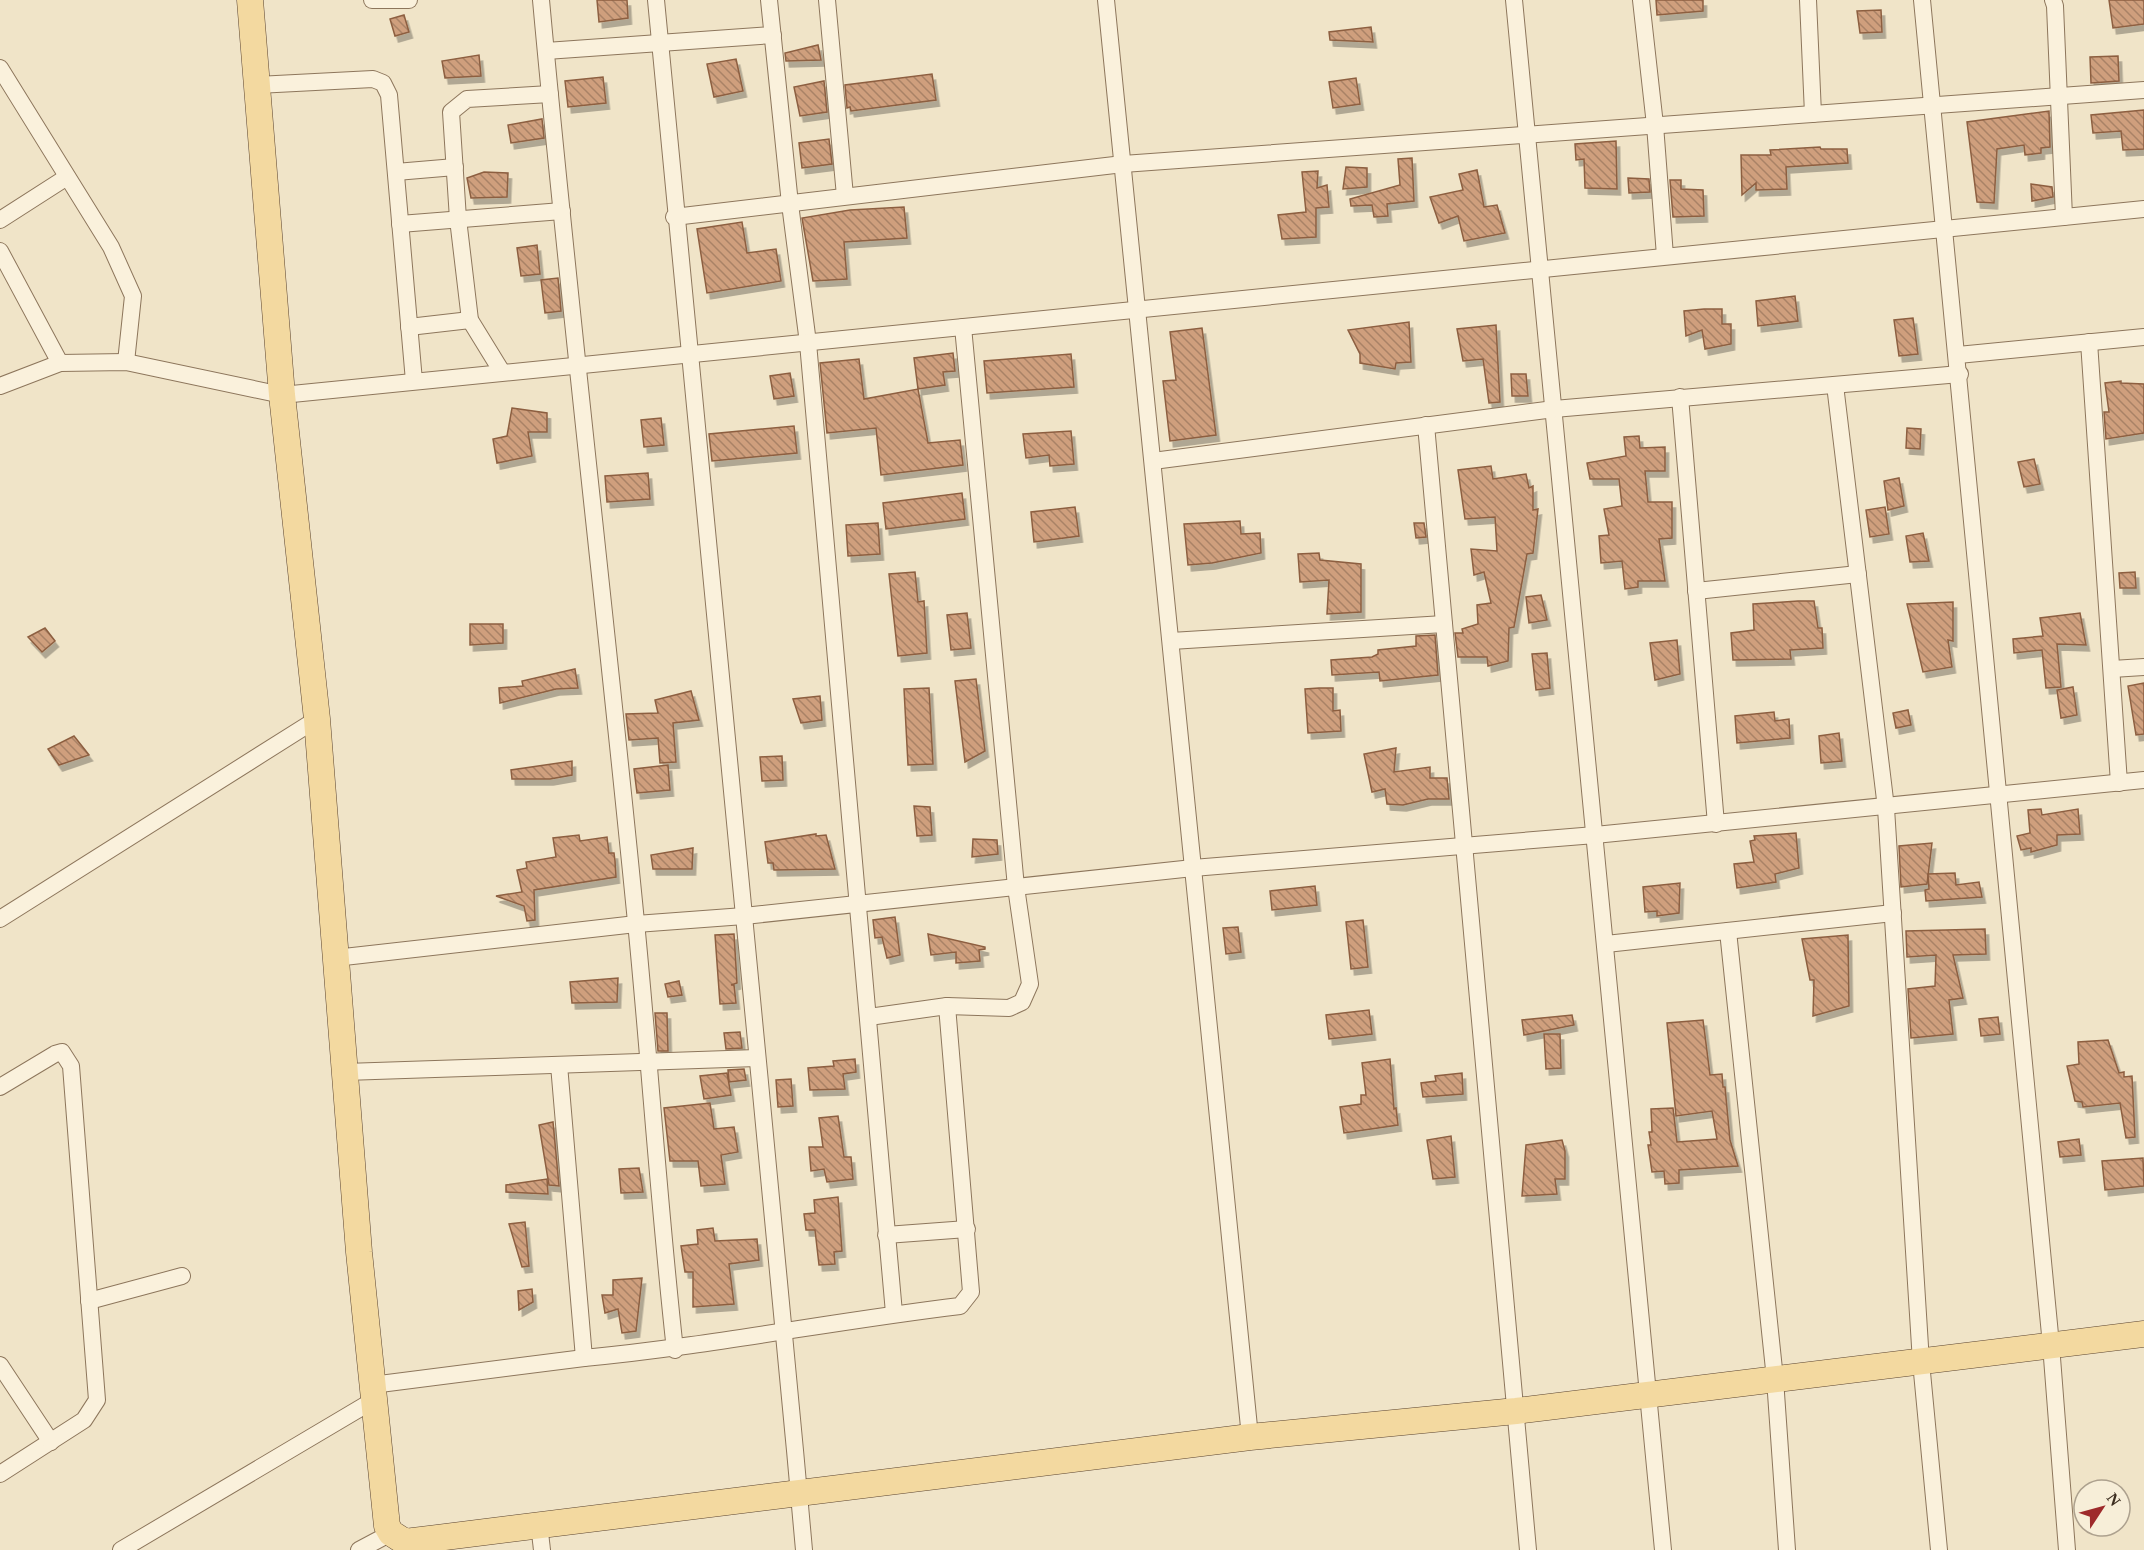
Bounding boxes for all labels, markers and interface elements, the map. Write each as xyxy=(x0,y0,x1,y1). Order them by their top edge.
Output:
north arrow xyxy=(2072,1478,2132,1538)
text: N xyxy=(2103,1490,2124,1510)

